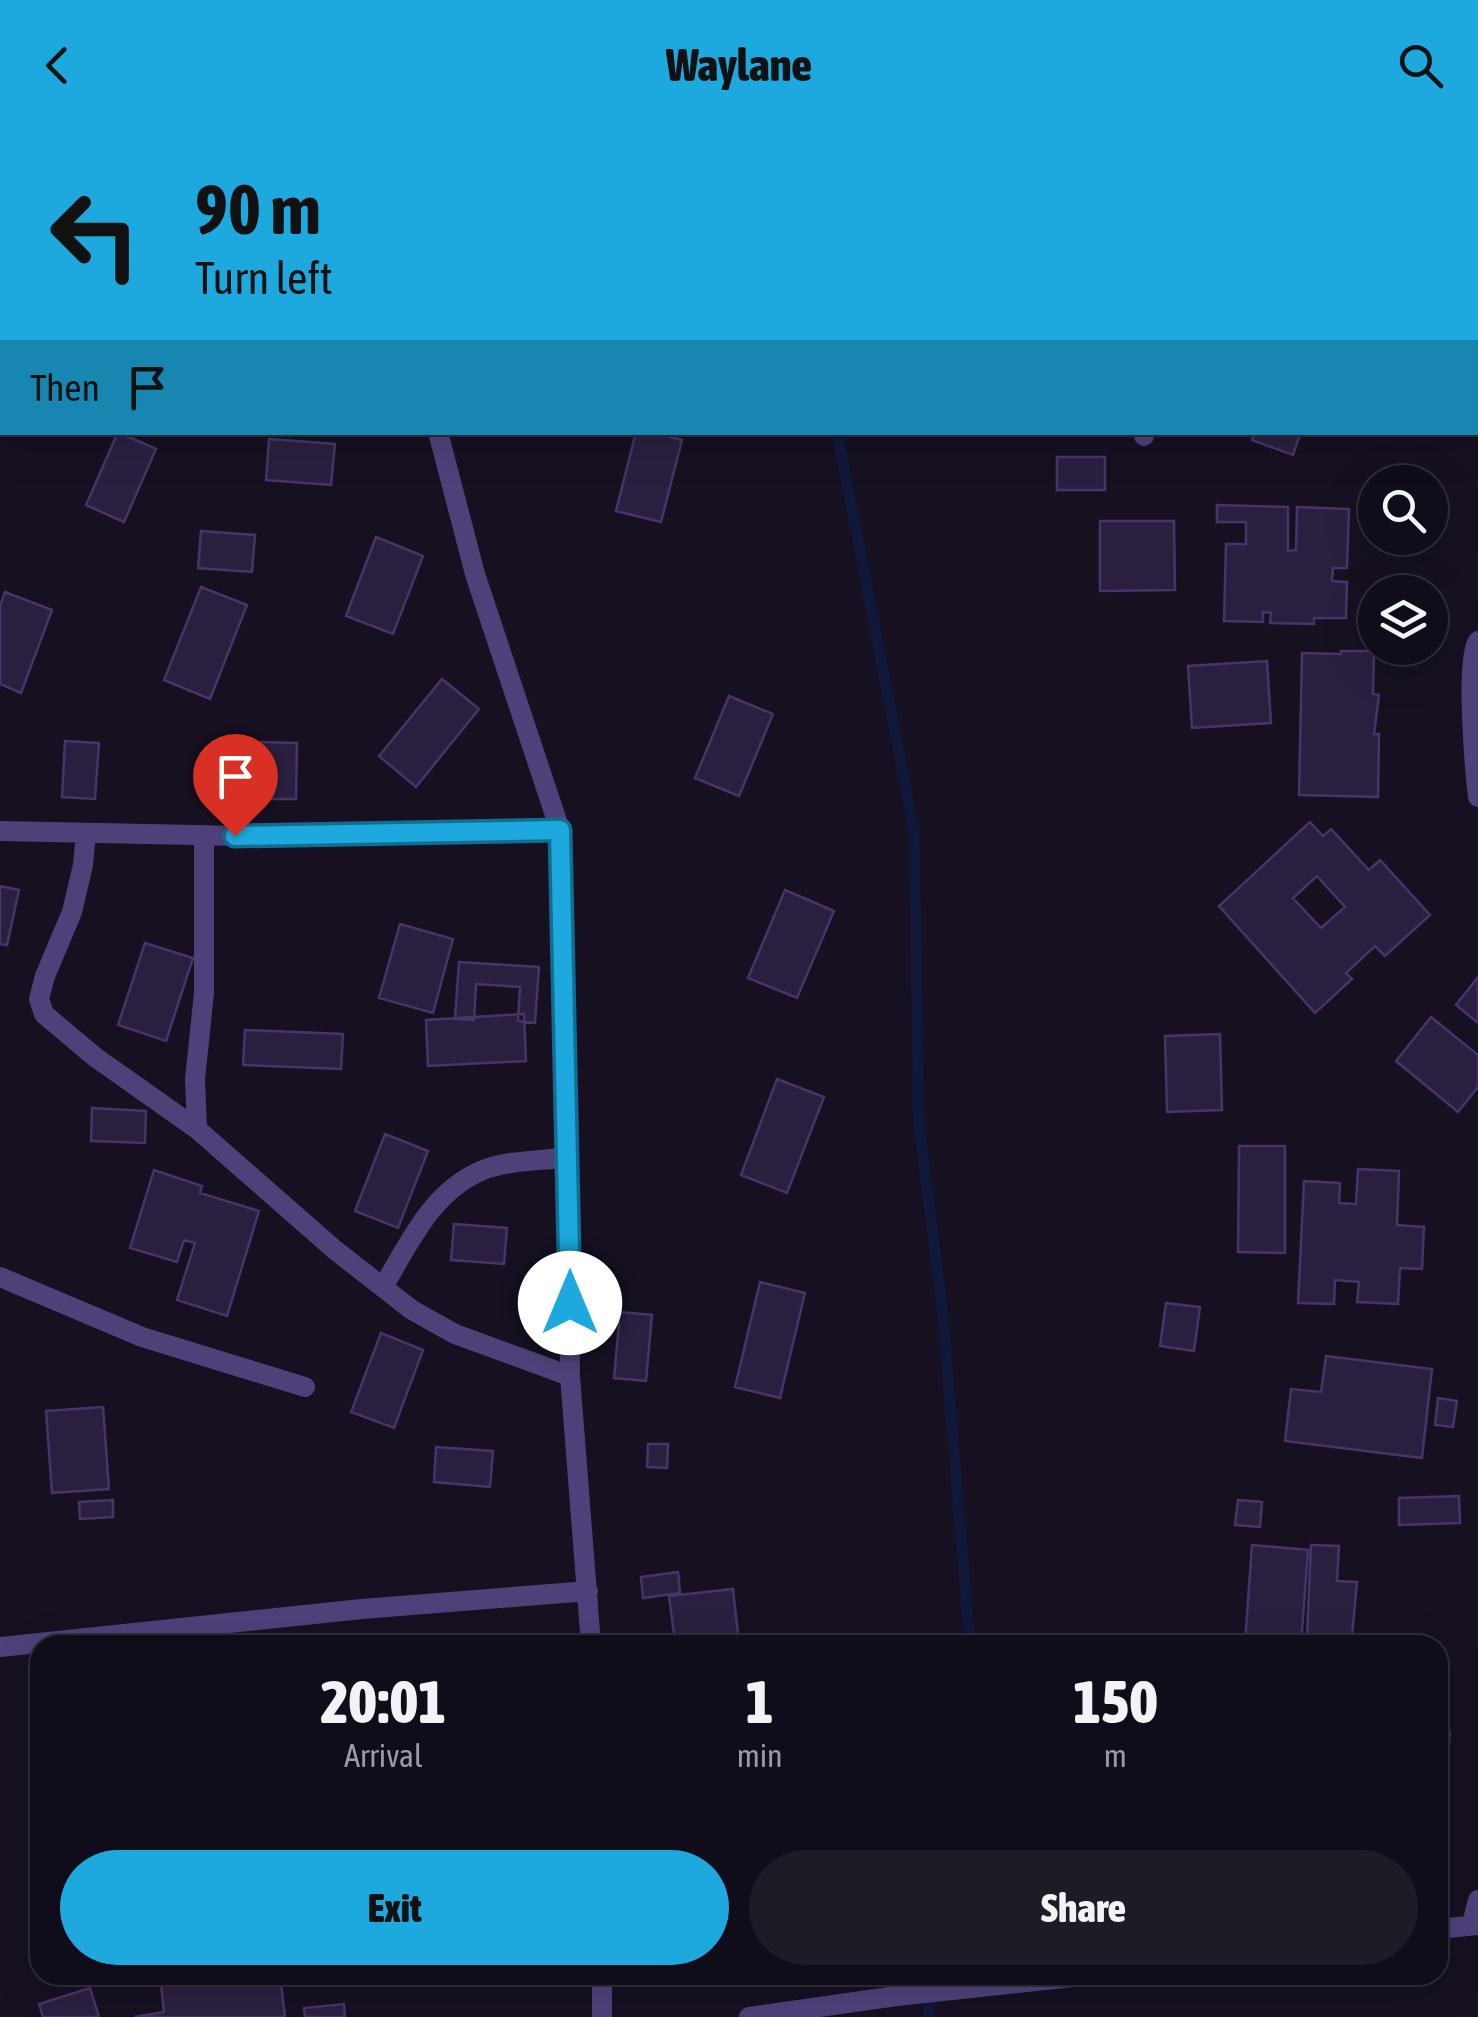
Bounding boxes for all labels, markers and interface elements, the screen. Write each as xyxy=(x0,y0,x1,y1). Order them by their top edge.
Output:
icon: back xyxy=(30,38,85,93)
icon: search xyxy=(1393,38,1448,93)
text: Waylane xyxy=(666,39,812,91)
text: 90 m xyxy=(195,169,321,249)
icon: left xyxy=(30,170,160,300)
text: Turn left xyxy=(195,252,333,304)
icon: arrive xyxy=(120,360,175,415)
text: Then xyxy=(30,366,100,409)
map controls xyxy=(1358,465,1448,665)
button: search xyxy=(1358,465,1448,555)
button: layers xyxy=(1358,575,1448,665)
pin xyxy=(193,734,278,837)
icon: arrive xyxy=(208,749,263,804)
position arrow xyxy=(518,1251,622,1355)
text: 20:01 xyxy=(320,1667,446,1736)
text: 1 xyxy=(746,1667,774,1736)
text: 150 xyxy=(1073,1667,1158,1736)
text: Arrival xyxy=(344,1737,422,1774)
text: min xyxy=(737,1737,783,1774)
text: m xyxy=(1104,1737,1127,1774)
button: Exit xyxy=(60,1850,729,1965)
button: Share xyxy=(749,1850,1418,1965)

